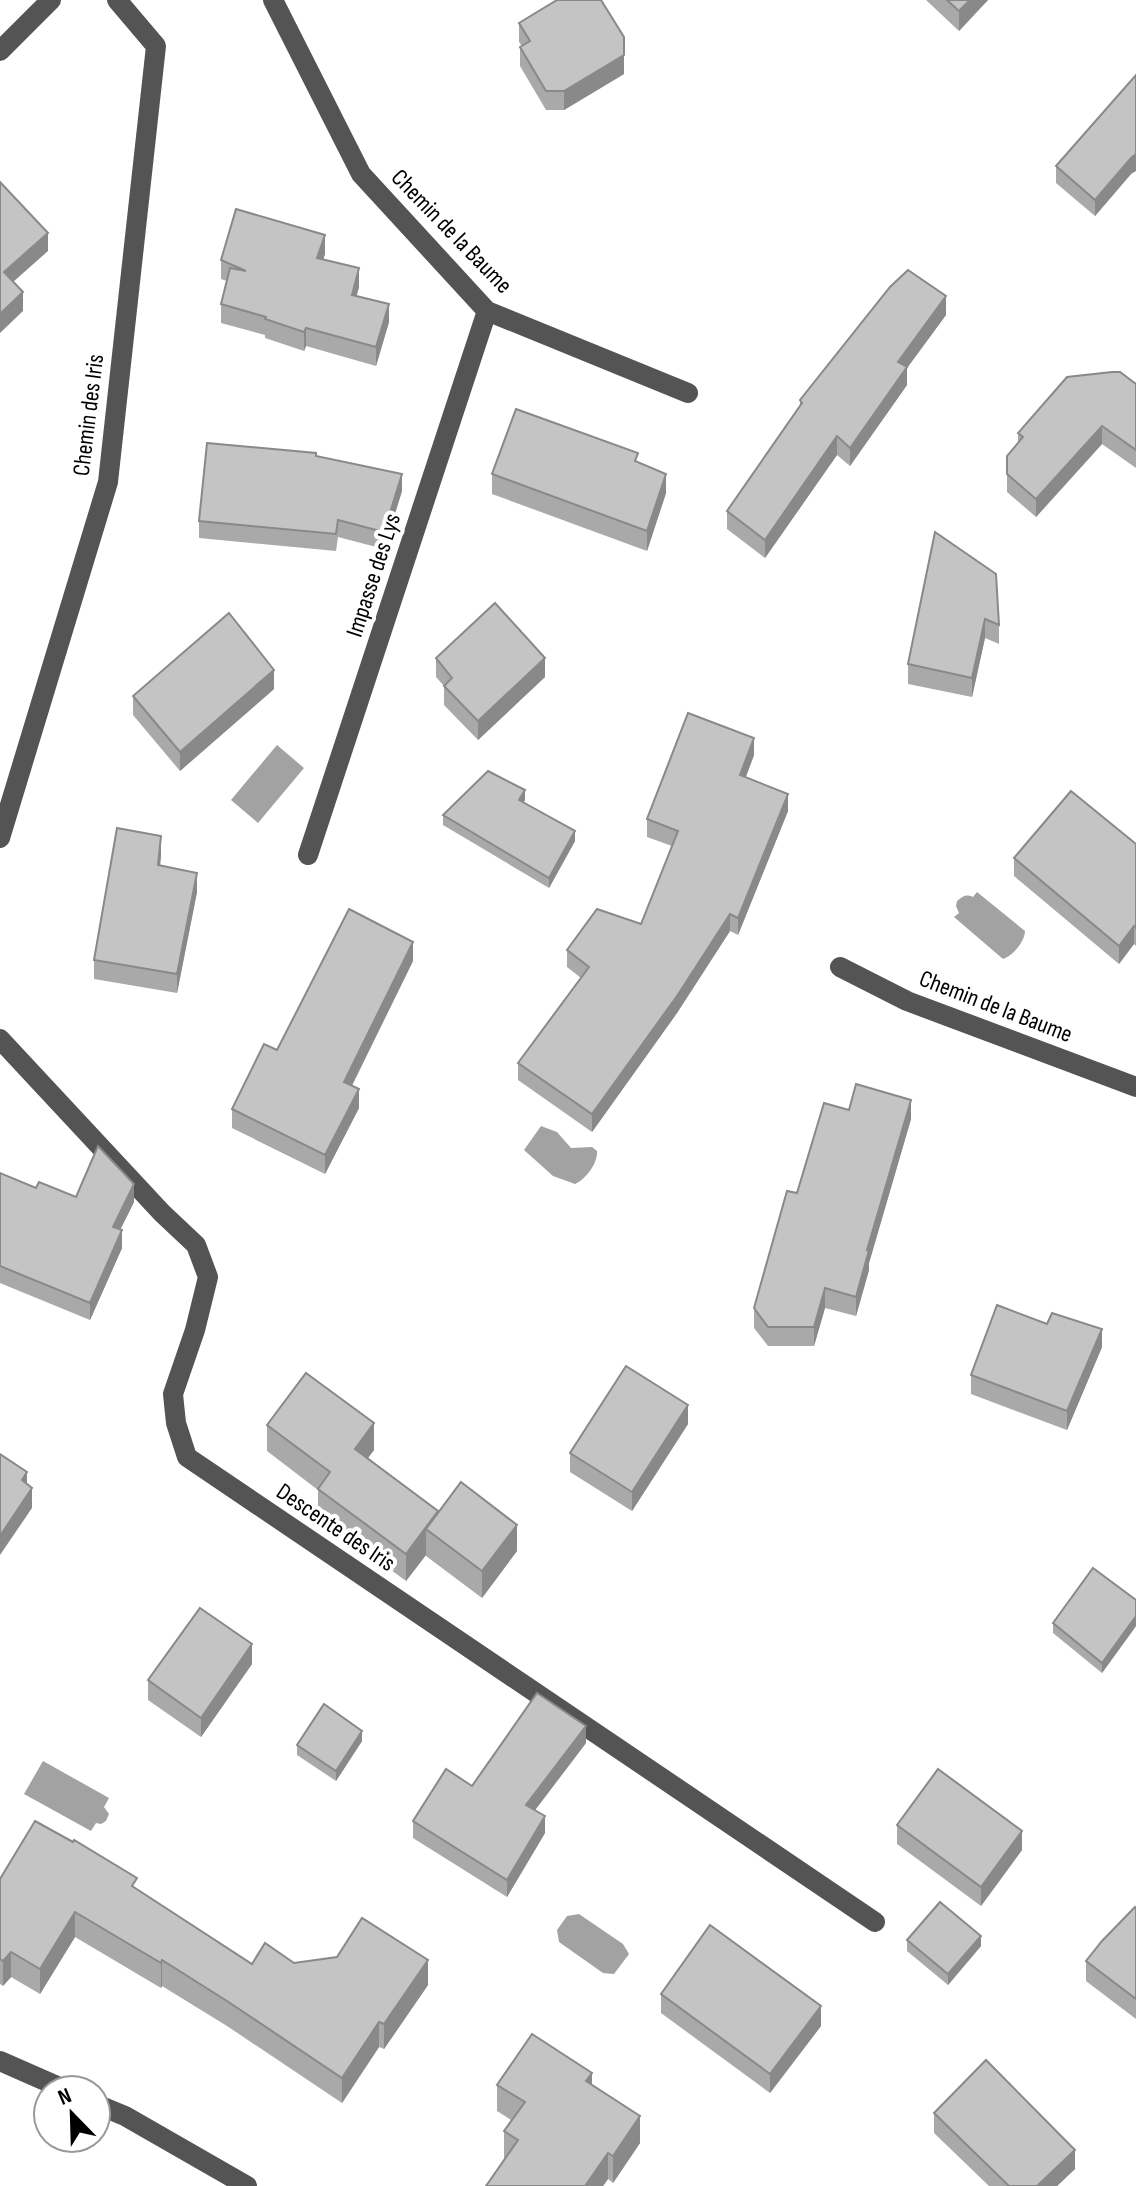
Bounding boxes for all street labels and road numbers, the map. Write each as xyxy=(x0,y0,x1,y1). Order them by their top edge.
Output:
street label: Chemin de la Baume xyxy=(385,163,518,300)
street label: Chemin des Iris xyxy=(67,353,110,478)
street label: Impasse des Lys xyxy=(340,510,407,641)
street label: Chemin de la Baume xyxy=(915,964,1076,1049)
street label: Descente des Iris xyxy=(271,1477,401,1578)

